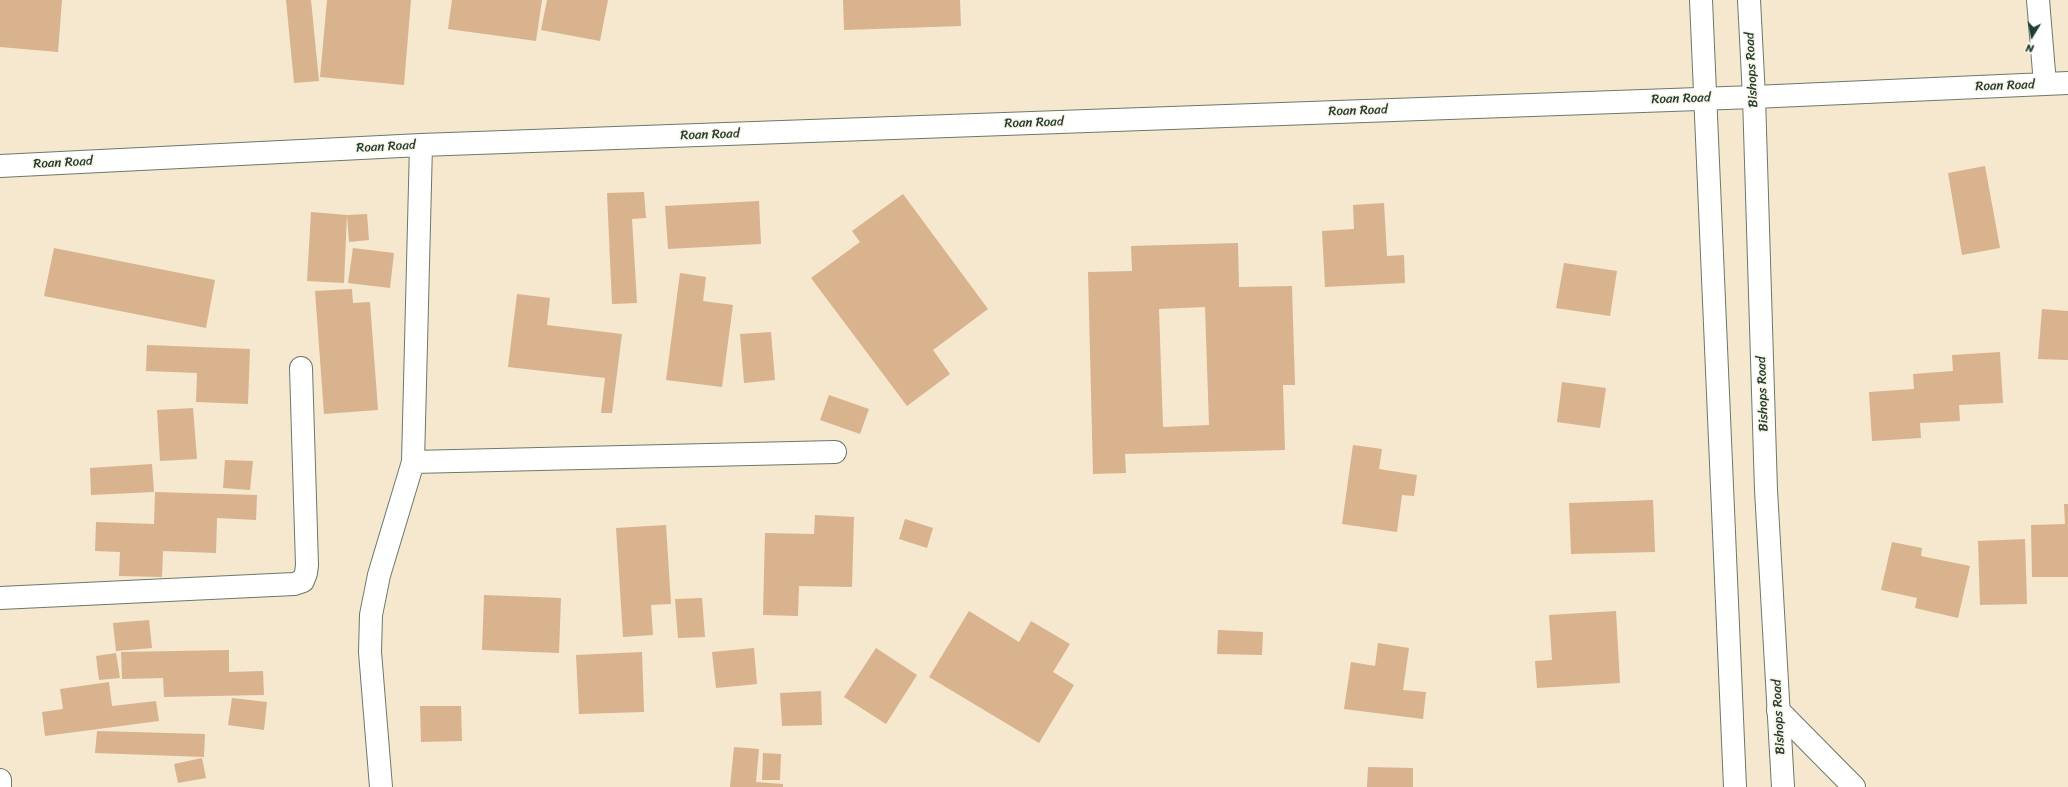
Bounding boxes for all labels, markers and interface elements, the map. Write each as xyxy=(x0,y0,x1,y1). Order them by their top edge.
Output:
north arrow xyxy=(2012,16,2052,56)
street label: Bishops Road xyxy=(1742,32,1762,108)
text: N xyxy=(2024,38,2035,58)
street label: Roan Road xyxy=(1975,77,2035,95)
street label: Roan Road xyxy=(1651,90,1711,108)
street label: Roan Road xyxy=(1328,102,1388,120)
street label: Roan Road xyxy=(1004,114,1064,132)
street label: Roan Road xyxy=(680,126,740,144)
street label: Roan Road xyxy=(356,138,416,156)
street label: Roan Road xyxy=(33,154,93,172)
street label: Bishops Road xyxy=(1754,356,1772,432)
street label: Bishops Road xyxy=(1769,679,1789,755)

